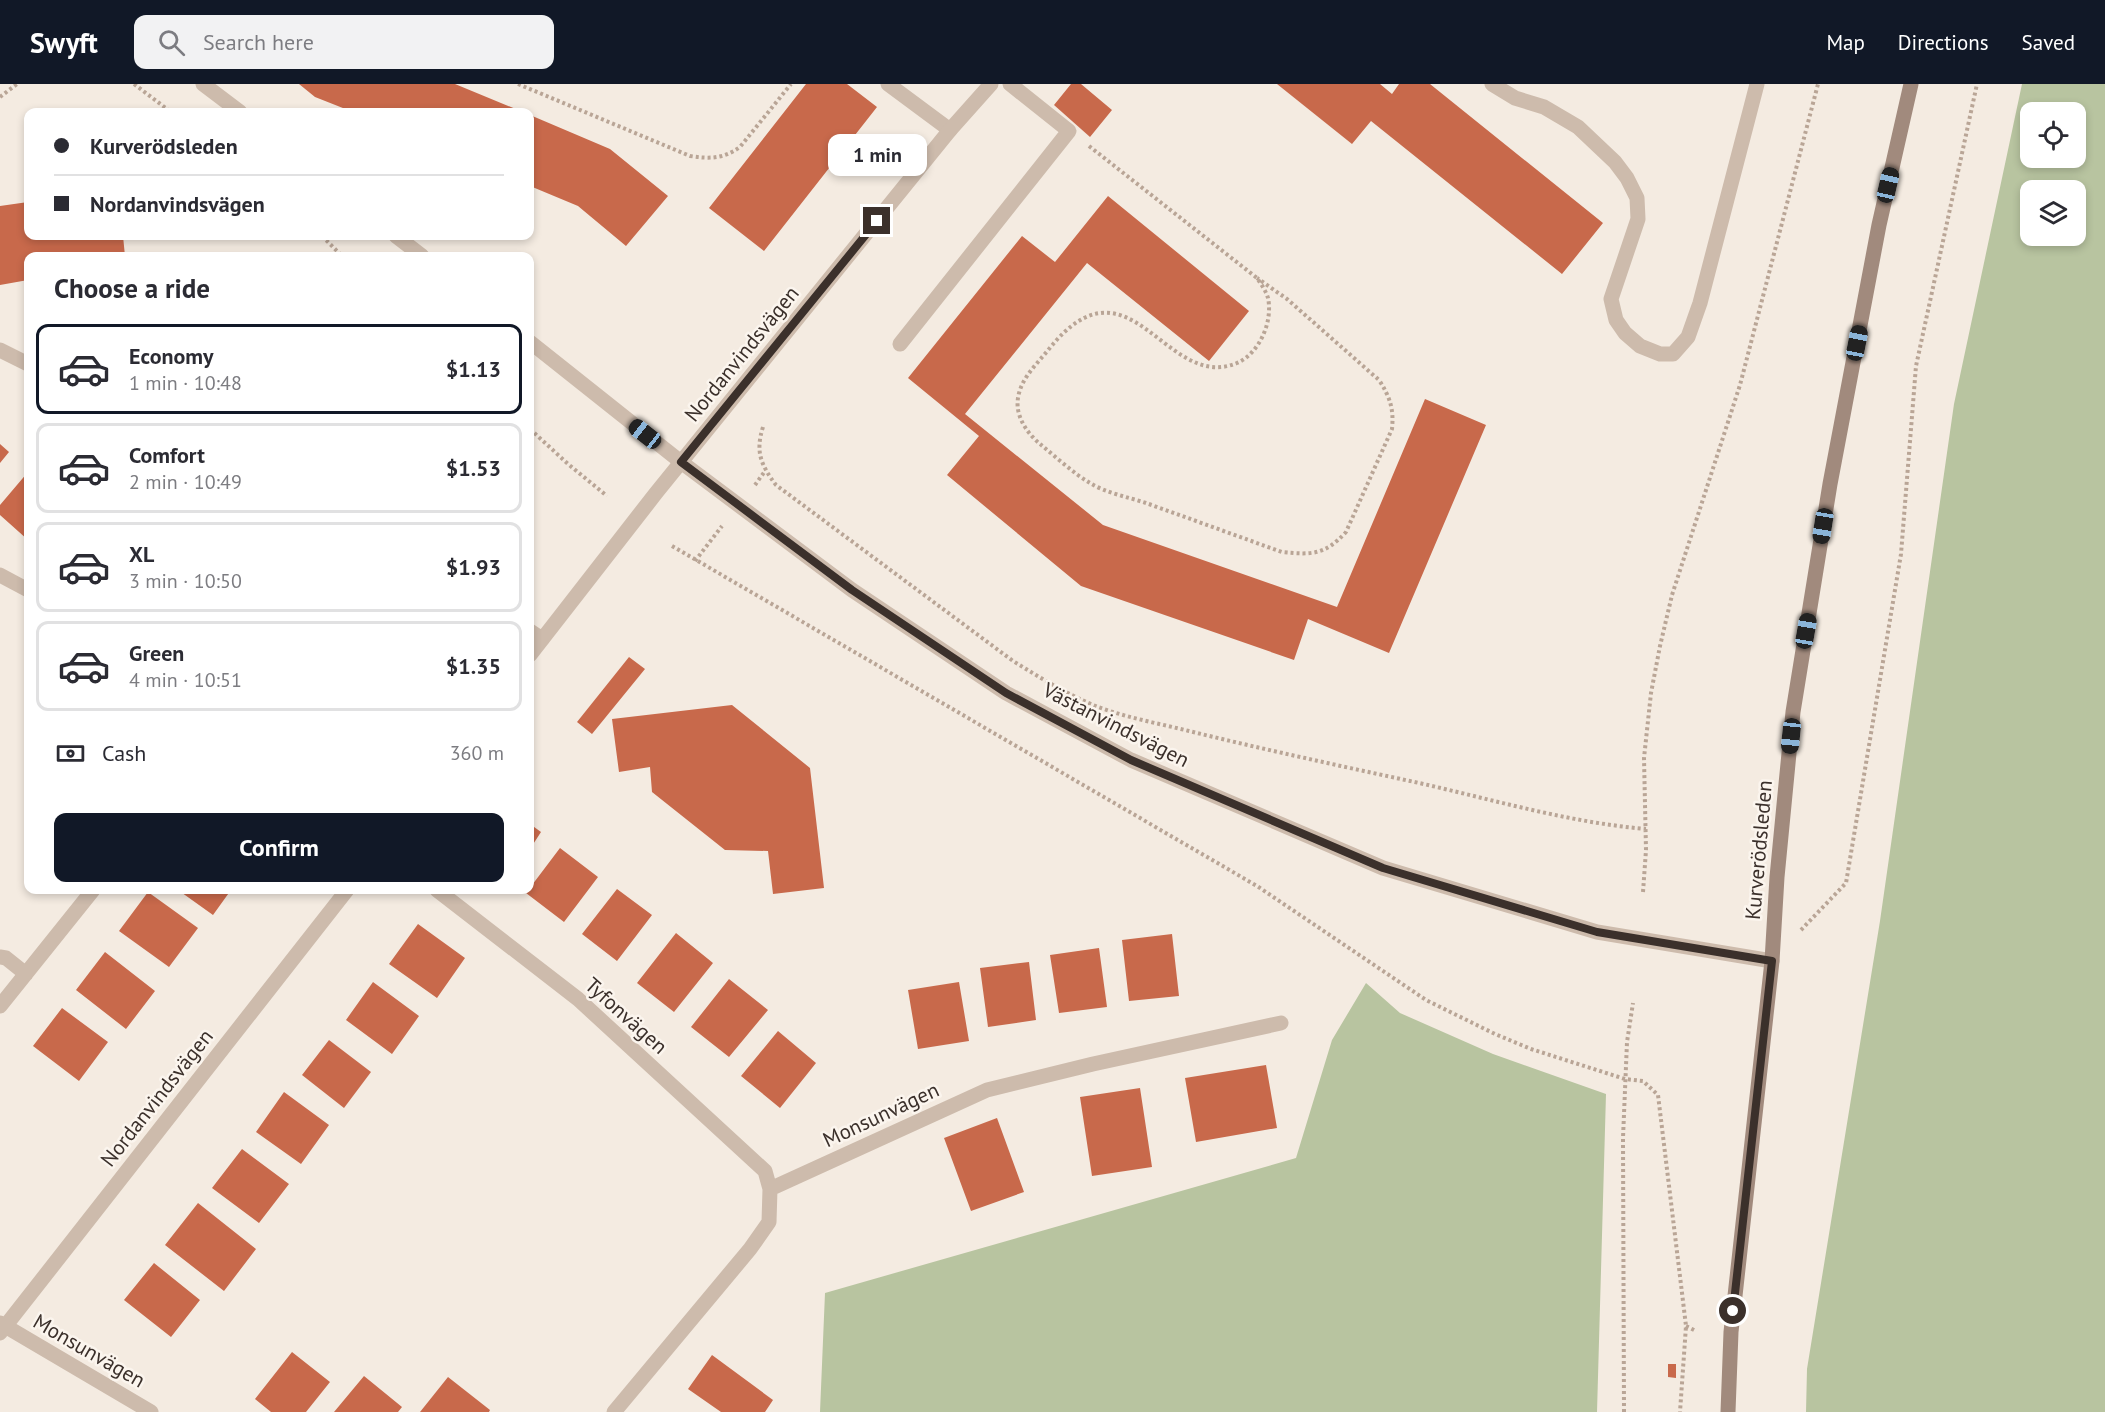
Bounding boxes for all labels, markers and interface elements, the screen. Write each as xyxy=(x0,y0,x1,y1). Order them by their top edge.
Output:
search box xyxy=(134,15,554,69)
text: Swyft xyxy=(30,24,98,61)
icon: search xyxy=(155,26,188,59)
text: Search here xyxy=(203,28,314,56)
text: Map xyxy=(1826,29,1865,56)
text: Directions xyxy=(1898,29,1989,56)
text: Saved xyxy=(2022,29,2075,56)
map controls xyxy=(2020,102,2086,246)
button: locate xyxy=(2020,102,2086,168)
text: Kurverödsleden xyxy=(90,132,238,160)
callout: 1 min xyxy=(828,134,926,176)
text: 1 min xyxy=(853,142,902,168)
car xyxy=(1875,165,1901,205)
button: layers xyxy=(2020,180,2086,246)
text: Nordanvindsvägen xyxy=(90,190,265,218)
route end xyxy=(863,207,890,234)
text: Choose a ride xyxy=(54,271,210,305)
street label: Nordanvindsvägen xyxy=(679,280,805,427)
car xyxy=(1845,324,1869,362)
icon: car xyxy=(57,342,111,396)
text: Economy xyxy=(129,342,213,370)
text: $1.13 xyxy=(446,355,501,383)
text: 1 min · 10:48 xyxy=(129,370,242,396)
car xyxy=(625,416,665,452)
icon: car xyxy=(57,441,111,495)
text: Comfort xyxy=(129,441,205,469)
text: $1.53 xyxy=(446,454,501,482)
text: 2 min · 10:49 xyxy=(129,469,242,495)
car xyxy=(1811,507,1835,545)
icon: car xyxy=(57,540,111,594)
text: XL xyxy=(129,540,154,568)
text: $1.93 xyxy=(446,553,501,581)
text: 3 min · 10:50 xyxy=(129,568,242,594)
car xyxy=(1794,612,1818,650)
icon: car xyxy=(57,639,111,693)
text: Green xyxy=(129,639,184,667)
text: $1.35 xyxy=(446,652,501,680)
text: 4 min · 10:51 xyxy=(129,667,242,693)
street label: Västanvindsvägen xyxy=(1038,676,1194,773)
car xyxy=(1780,717,1802,755)
icon: cash xyxy=(54,737,87,770)
text: Cash xyxy=(102,739,146,767)
text: 360 m xyxy=(450,740,504,766)
street label: Kurverödsleden xyxy=(1739,779,1778,921)
button: Confirm xyxy=(54,813,504,882)
street label: Tyfonvägen xyxy=(579,971,673,1060)
street label: Nordanvindsvägen xyxy=(95,1024,219,1172)
street label: Monsunvägen xyxy=(818,1076,943,1153)
route start xyxy=(1719,1297,1746,1324)
street label: Monsunvägen xyxy=(28,1308,150,1394)

